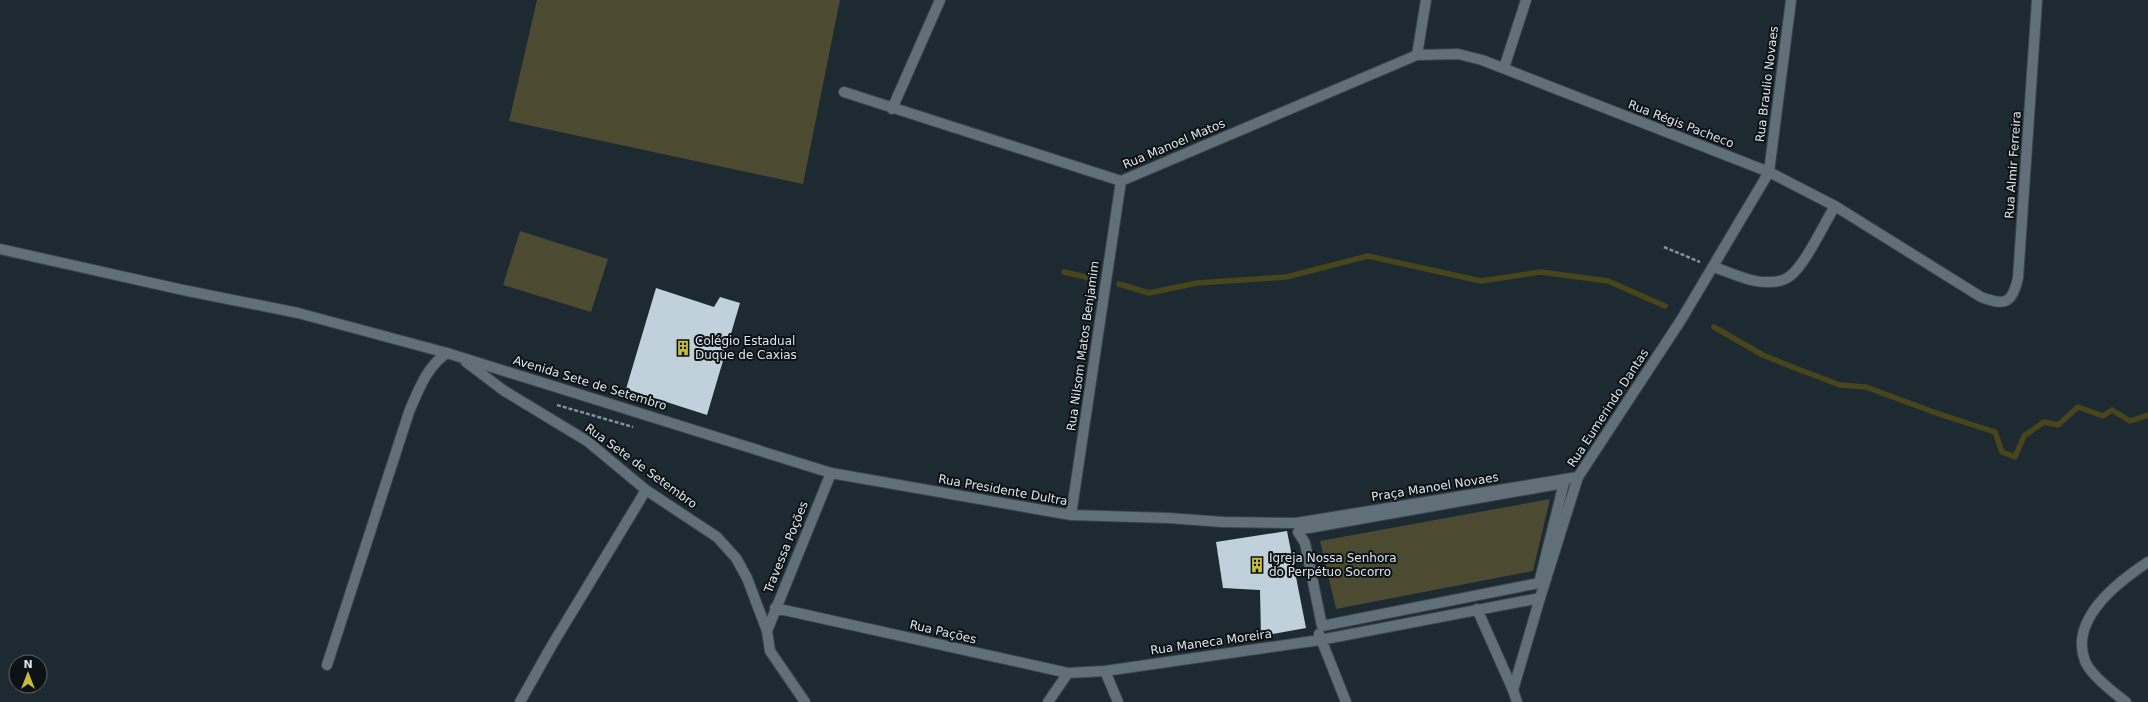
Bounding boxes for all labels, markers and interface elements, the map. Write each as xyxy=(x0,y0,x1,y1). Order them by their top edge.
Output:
street label: Rua Braulio Novaes xyxy=(1753,25,1781,143)
street label: Rua Régis Pacheco xyxy=(1626,97,1736,151)
street label: Rua Almir Ferreira xyxy=(2002,111,2024,219)
street label: Rua Manoel Matos xyxy=(1121,116,1227,172)
street label: Rua Nilsom Matos Benjamim xyxy=(1064,260,1102,432)
place label: Colégio Estadual Duque de Caxias xyxy=(695,334,797,362)
building icon: Colégio Estadual Duque de Caxias xyxy=(674,339,692,357)
street label: Rua Eumerindo Dantas xyxy=(1565,346,1651,470)
street label: Avenida Sete de Setembro xyxy=(512,353,668,413)
street label: Rua Sete de Setembro xyxy=(582,421,700,511)
street label: Praça Manoel Novaes xyxy=(1370,470,1500,504)
street label: Rua Presidente Dultra xyxy=(937,472,1069,508)
street label: Travessa Poções xyxy=(761,499,811,596)
place label: Igreja Nossa Senhora do Perpétuo Socorro xyxy=(1269,551,1397,579)
building icon: Igreja Nossa Senhora do Perpétuo Socorro xyxy=(1248,556,1266,574)
street label: Rua Pações xyxy=(908,618,978,646)
street label: Rua Maneca Moreira xyxy=(1149,627,1273,657)
north arrow xyxy=(8,654,48,694)
text: N xyxy=(23,658,33,671)

